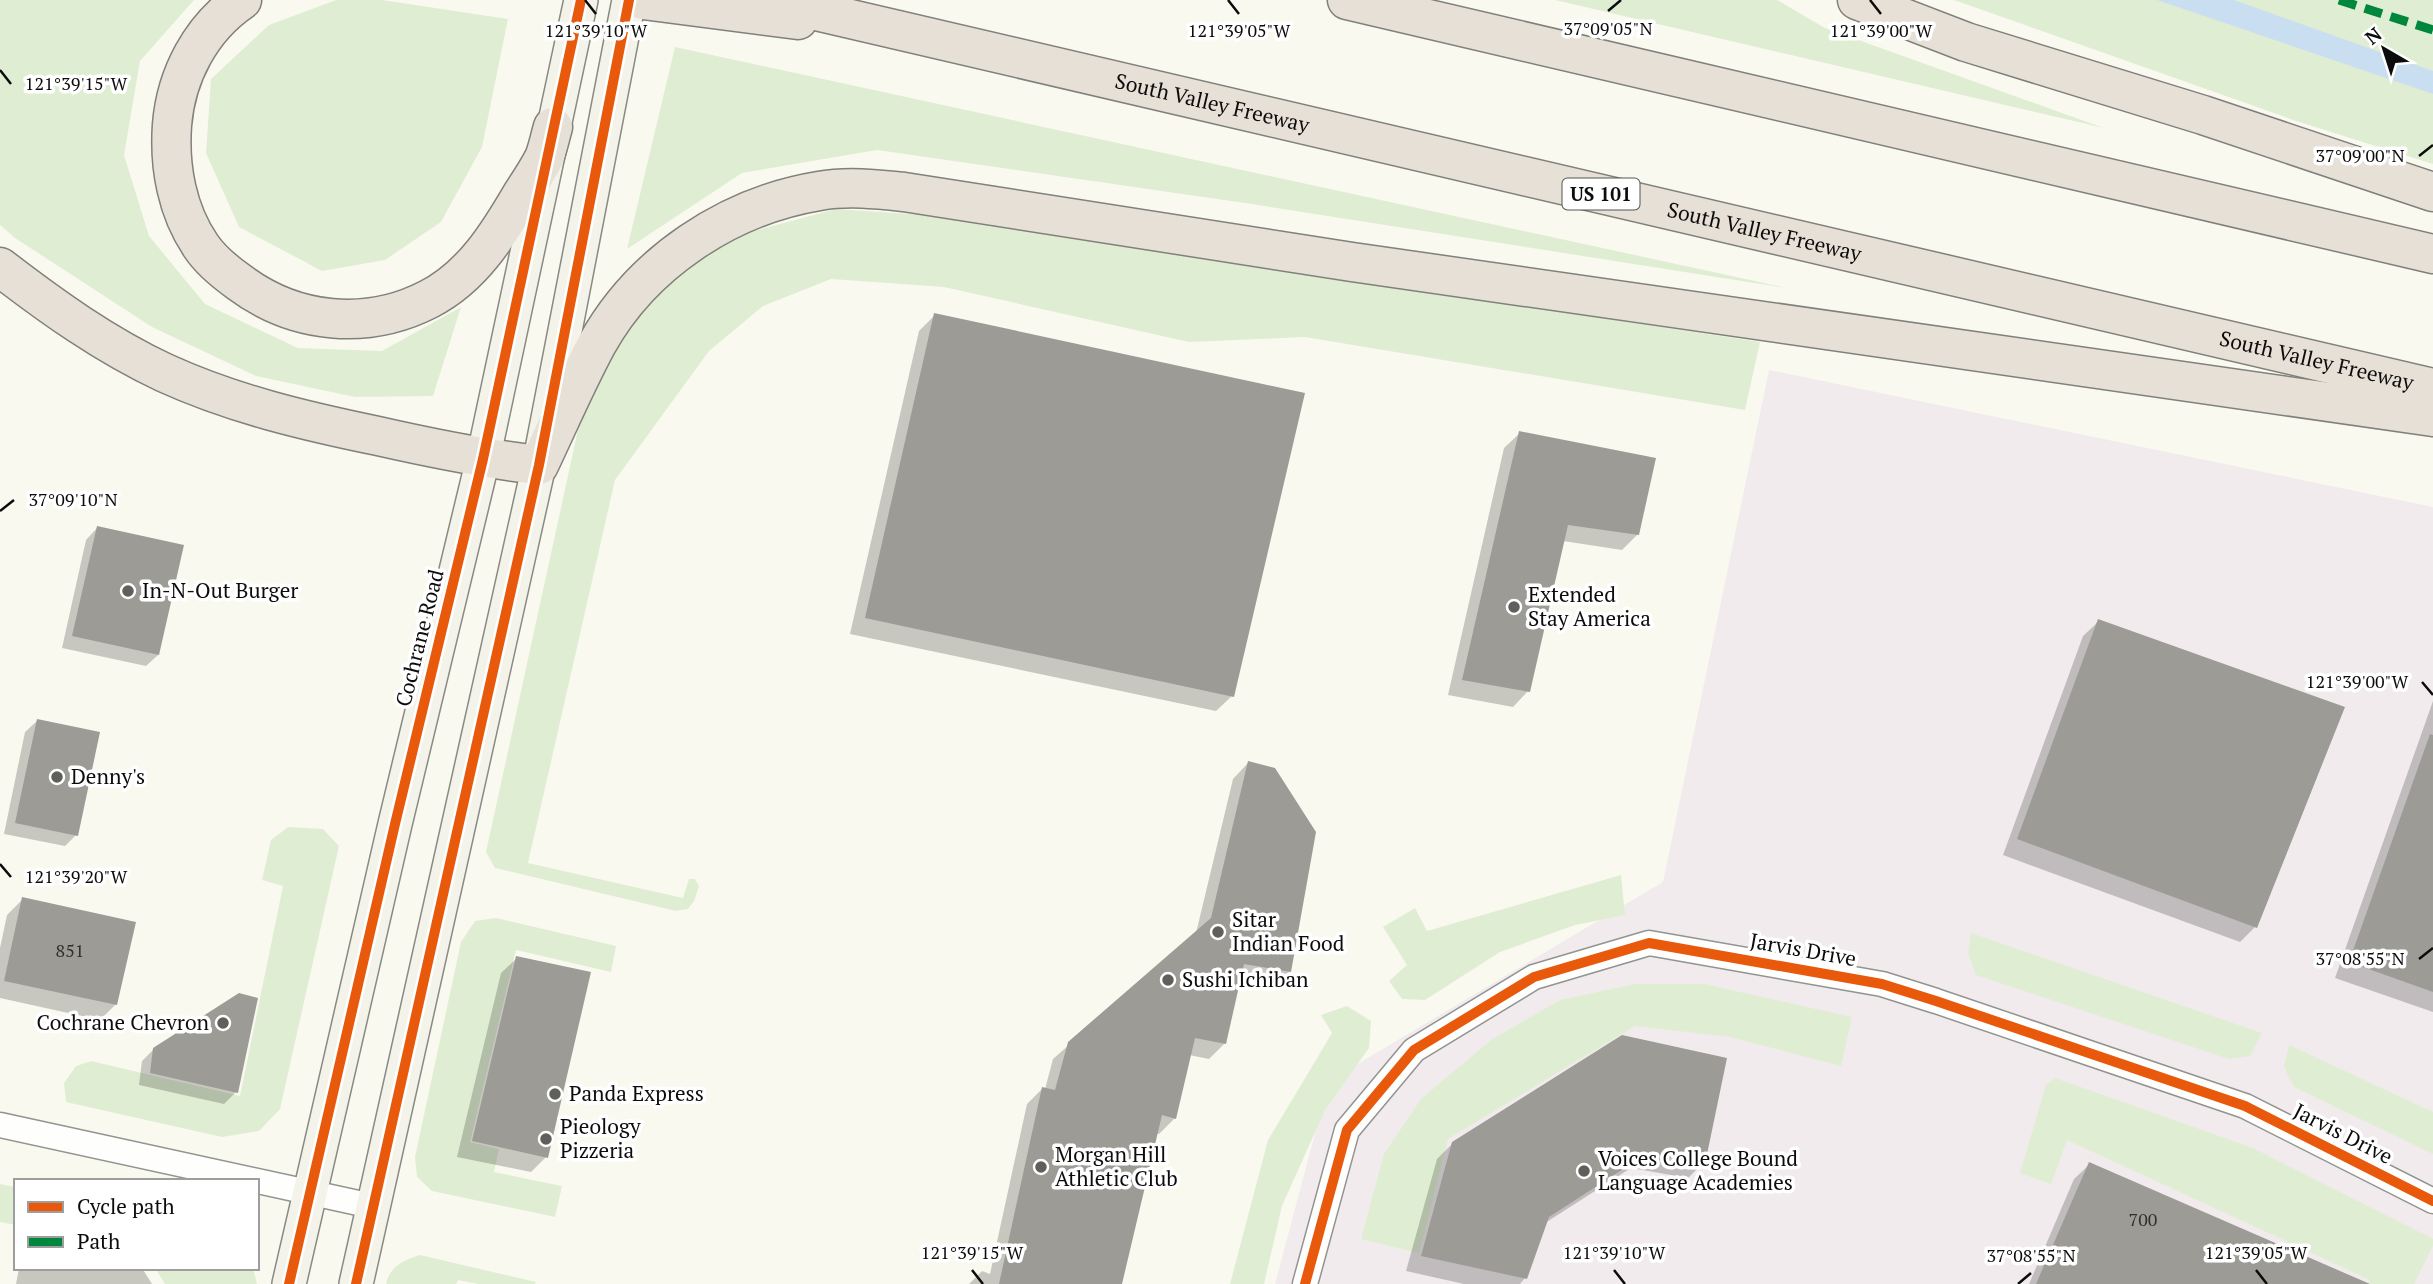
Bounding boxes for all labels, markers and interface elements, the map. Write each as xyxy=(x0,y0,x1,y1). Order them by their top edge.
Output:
north arrow xyxy=(2349,14,2419,84)
text: 37°09'05"N xyxy=(1563,16,1653,40)
text: 121°39'10"W xyxy=(545,18,647,42)
text: 121°39'05"W xyxy=(1188,18,1290,42)
text: 121°39'00"W xyxy=(1830,18,1932,42)
text: N xyxy=(2360,21,2387,50)
street label: South Valley Freeway xyxy=(1112,66,1313,139)
text: 121°39'15"W xyxy=(25,71,127,95)
text: 37°09'00"N xyxy=(2315,143,2405,167)
road number: US 101 xyxy=(1562,178,1640,210)
street label: South Valley Freeway xyxy=(1665,195,1865,267)
street label: South Valley Freeway xyxy=(2217,324,2417,396)
text: 37°09'10"N xyxy=(28,487,118,511)
street label: Cochrane Road xyxy=(388,566,450,709)
place label: In-N-Out Burger xyxy=(142,576,298,604)
place label: Extended Stay America xyxy=(1528,580,1651,632)
marker: In-N-Out Burger xyxy=(120,583,136,599)
marker: Extended Stay America xyxy=(1506,599,1522,615)
text: 121°39'00"W xyxy=(2306,669,2408,693)
place label: Denny's xyxy=(71,762,145,790)
marker: Denny's xyxy=(49,769,65,785)
text: 121°39'20"W xyxy=(25,864,127,888)
place label: Sitar Indian Food xyxy=(1232,905,1345,957)
marker: Sitar Indian Food xyxy=(1210,924,1226,940)
street label: Jarvis Drive xyxy=(1748,926,1859,972)
house number: 851 xyxy=(56,938,84,962)
text: 37°08'55"N xyxy=(2315,946,2405,970)
place label: Sushi Ichiban xyxy=(1182,965,1309,993)
marker: Sushi Ichiban xyxy=(1160,972,1176,988)
place label: Cochrane Chevron xyxy=(37,1008,210,1036)
marker: Cochrane Chevron xyxy=(215,1015,231,1031)
place label: Panda Express xyxy=(569,1079,704,1107)
marker: Panda Express xyxy=(547,1086,563,1102)
street label: Jarvis Drive xyxy=(2289,1096,2398,1170)
place label: Pieology Pizzeria xyxy=(560,1112,641,1164)
marker: Pieology Pizzeria xyxy=(538,1131,554,1147)
place label: Morgan Hill Athletic Club xyxy=(1055,1140,1178,1192)
place label: Voices College Bound Language Academies xyxy=(1598,1144,1798,1196)
marker: Morgan Hill Athletic Club xyxy=(1033,1159,1049,1175)
marker: Voices College Bound Language Academies xyxy=(1576,1163,1592,1179)
legend xyxy=(14,1179,259,1270)
text: Cycle path xyxy=(77,1192,175,1220)
house number: 700 xyxy=(2129,1207,2157,1231)
text: Path xyxy=(77,1227,120,1255)
text: 121°39'15"W xyxy=(921,1240,1023,1264)
text: 121°39'10"W xyxy=(1563,1240,1665,1264)
text: 121°39'05"W xyxy=(2205,1240,2307,1264)
text: 37°08'55"N xyxy=(1986,1243,2076,1267)

